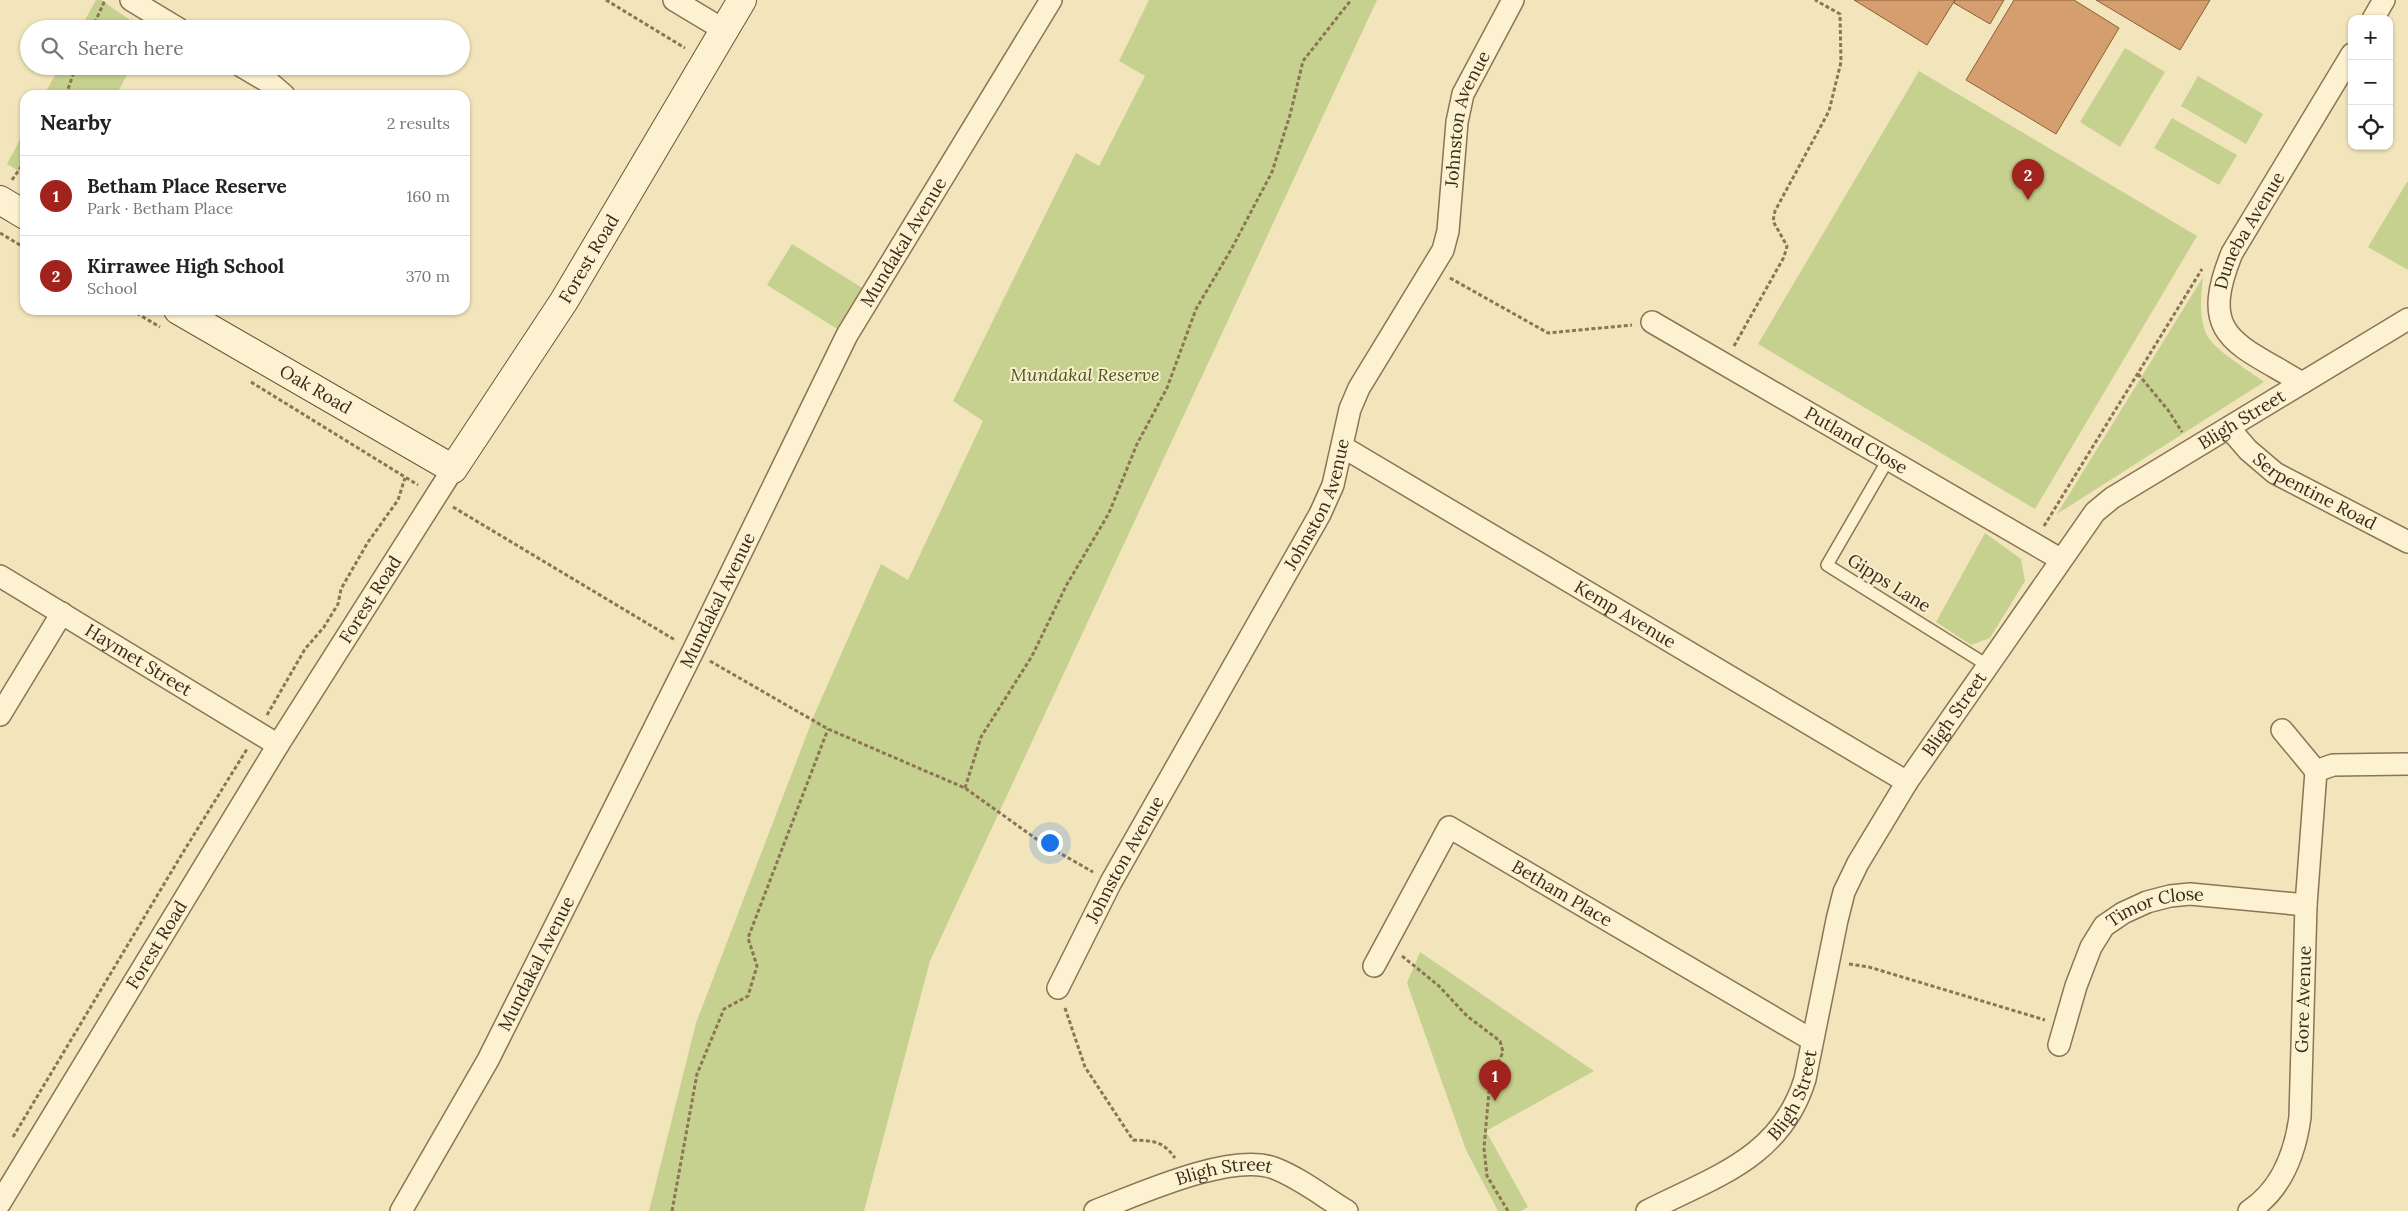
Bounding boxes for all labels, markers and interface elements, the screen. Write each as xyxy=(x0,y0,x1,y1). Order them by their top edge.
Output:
map controls xyxy=(2348,15,2393,150)
button: + xyxy=(2348,15,2393,60)
search box xyxy=(20,20,470,75)
icon: search xyxy=(38,34,66,62)
text: Search here xyxy=(78,36,184,60)
street label: Johnston Avenue xyxy=(1440,46,1495,189)
button: − xyxy=(2348,60,2393,105)
button: locate xyxy=(2348,105,2393,150)
text: Nearby xyxy=(40,109,111,136)
text: 2 results xyxy=(387,113,450,133)
pin: 2 xyxy=(2012,159,2044,200)
street label: Duneba Avenue xyxy=(2209,167,2289,292)
street label: Mundakal Avenue xyxy=(855,172,952,311)
text: Betham Place Reserve xyxy=(87,174,287,198)
text: 1 xyxy=(53,186,59,206)
text: 160 m xyxy=(406,186,450,206)
text: Park · Betham Place xyxy=(87,198,233,218)
street label: Forest Road xyxy=(553,210,624,307)
text: Kirrawee High School xyxy=(87,254,284,278)
text: 2 xyxy=(52,266,60,286)
text: 370 m xyxy=(406,266,450,286)
text: School xyxy=(87,278,137,298)
street label: Oak Road xyxy=(276,359,356,419)
park label: Mundakal Reserve xyxy=(1010,363,1160,386)
street label: Bligh Street xyxy=(2194,384,2289,454)
street label: Putland Close xyxy=(1801,401,1912,479)
street label: Johnston Avenue xyxy=(1278,436,1354,575)
street label: Serpentine Road xyxy=(2248,447,2381,535)
street label: Mundakal Avenue xyxy=(674,528,760,672)
street label: Gipps Lane xyxy=(1843,548,1935,617)
street label: Forest Road xyxy=(333,551,406,647)
street label: Kemp Avenue xyxy=(1570,575,1681,653)
street label: Haymet Street xyxy=(81,618,196,701)
street label: Bligh Street xyxy=(1916,667,1991,761)
street label: Johnston Avenue xyxy=(1080,791,1169,927)
your location xyxy=(1037,830,1063,856)
street label: Betham Place xyxy=(1508,854,1617,932)
street label: Timor Close xyxy=(2101,882,2205,932)
street label: Mundakal Avenue xyxy=(492,892,579,1035)
street label: Forest Road xyxy=(121,896,192,993)
street label: Gore Avenue xyxy=(2290,945,2316,1053)
street label: Bligh Street xyxy=(1762,1048,1822,1145)
pin: 1 xyxy=(1479,1060,1511,1101)
street label: Bligh Street xyxy=(1173,1152,1275,1190)

